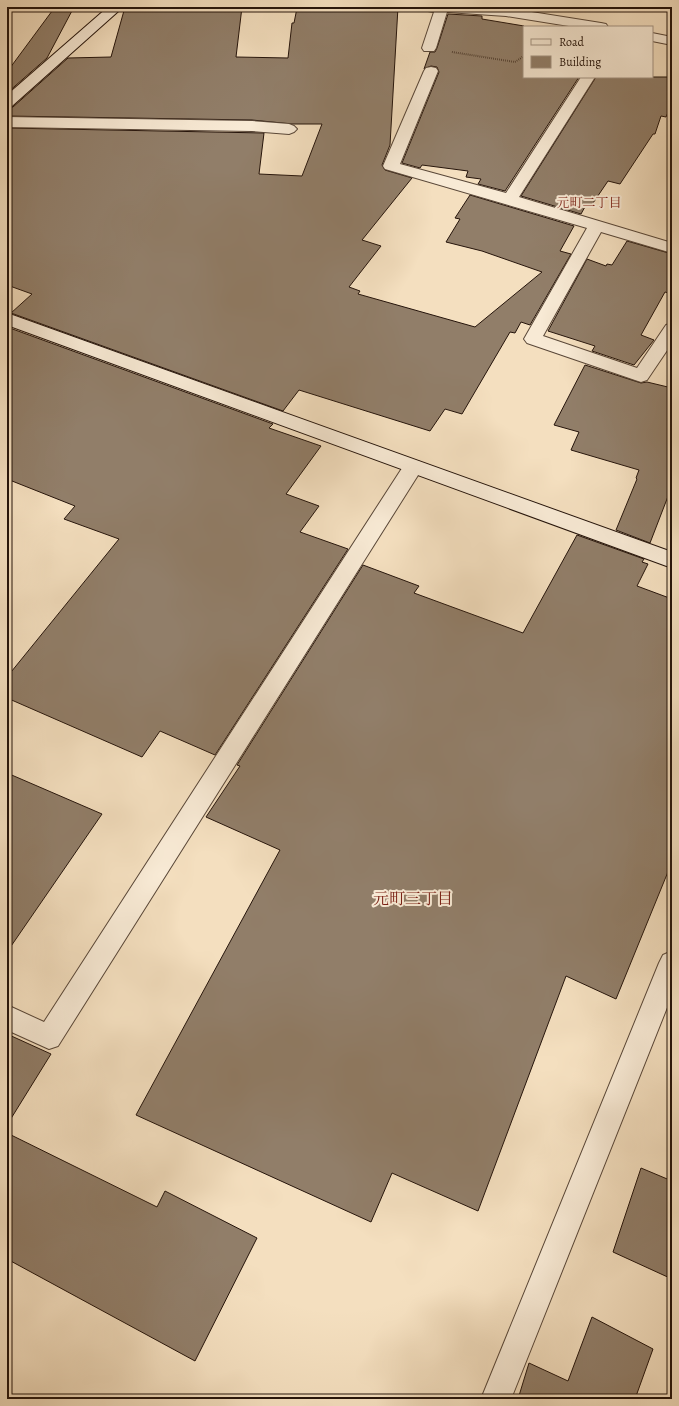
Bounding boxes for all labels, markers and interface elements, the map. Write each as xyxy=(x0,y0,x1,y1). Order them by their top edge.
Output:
legend xyxy=(523,26,653,78)
text: Road xyxy=(559,34,585,50)
text: Building xyxy=(559,54,601,70)
district label: 元町二丁目 xyxy=(556,194,622,211)
district label: 元町三丁目 xyxy=(373,888,453,910)

